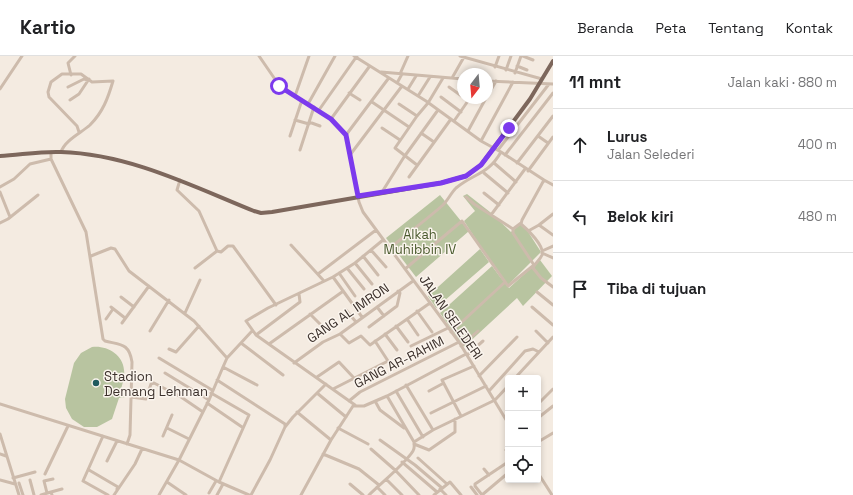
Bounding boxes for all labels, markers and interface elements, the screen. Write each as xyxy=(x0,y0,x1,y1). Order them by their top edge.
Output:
text: Kartio xyxy=(20,15,76,40)
text: Beranda xyxy=(577,19,634,37)
text: Peta xyxy=(656,19,686,37)
text: Tentang xyxy=(708,19,764,37)
text: Kontak xyxy=(786,19,833,37)
north arrow xyxy=(457,68,493,104)
text: 11 mnt xyxy=(569,71,621,93)
text: Jalan kaki · 880 m xyxy=(727,74,837,91)
route start xyxy=(270,77,288,95)
route end xyxy=(500,119,518,137)
text: Lurus xyxy=(607,127,647,146)
icon: ahead xyxy=(569,134,591,156)
text: 400 m xyxy=(798,136,837,153)
text: Jalan Selederi xyxy=(607,146,695,163)
icon: left xyxy=(569,206,591,228)
text: Belok kiri xyxy=(607,207,673,226)
text: 480 m xyxy=(798,208,837,225)
park label: Alkah Muhibbin IV xyxy=(384,226,456,258)
street label: JALAN SELEDERI xyxy=(415,271,487,363)
icon: arrive xyxy=(569,278,591,300)
street label: GANG AL IMRON xyxy=(304,279,392,347)
text: Tiba di tujuan xyxy=(607,279,706,298)
street label: GANG AR-RAHIM xyxy=(351,332,447,392)
place label: Stadion Demang Lehman xyxy=(104,368,208,400)
map controls xyxy=(505,375,541,483)
button: + xyxy=(505,375,541,411)
marker: Stadion Demang Lehman xyxy=(91,378,101,388)
button: − xyxy=(505,411,541,447)
button: locate xyxy=(505,447,541,483)

